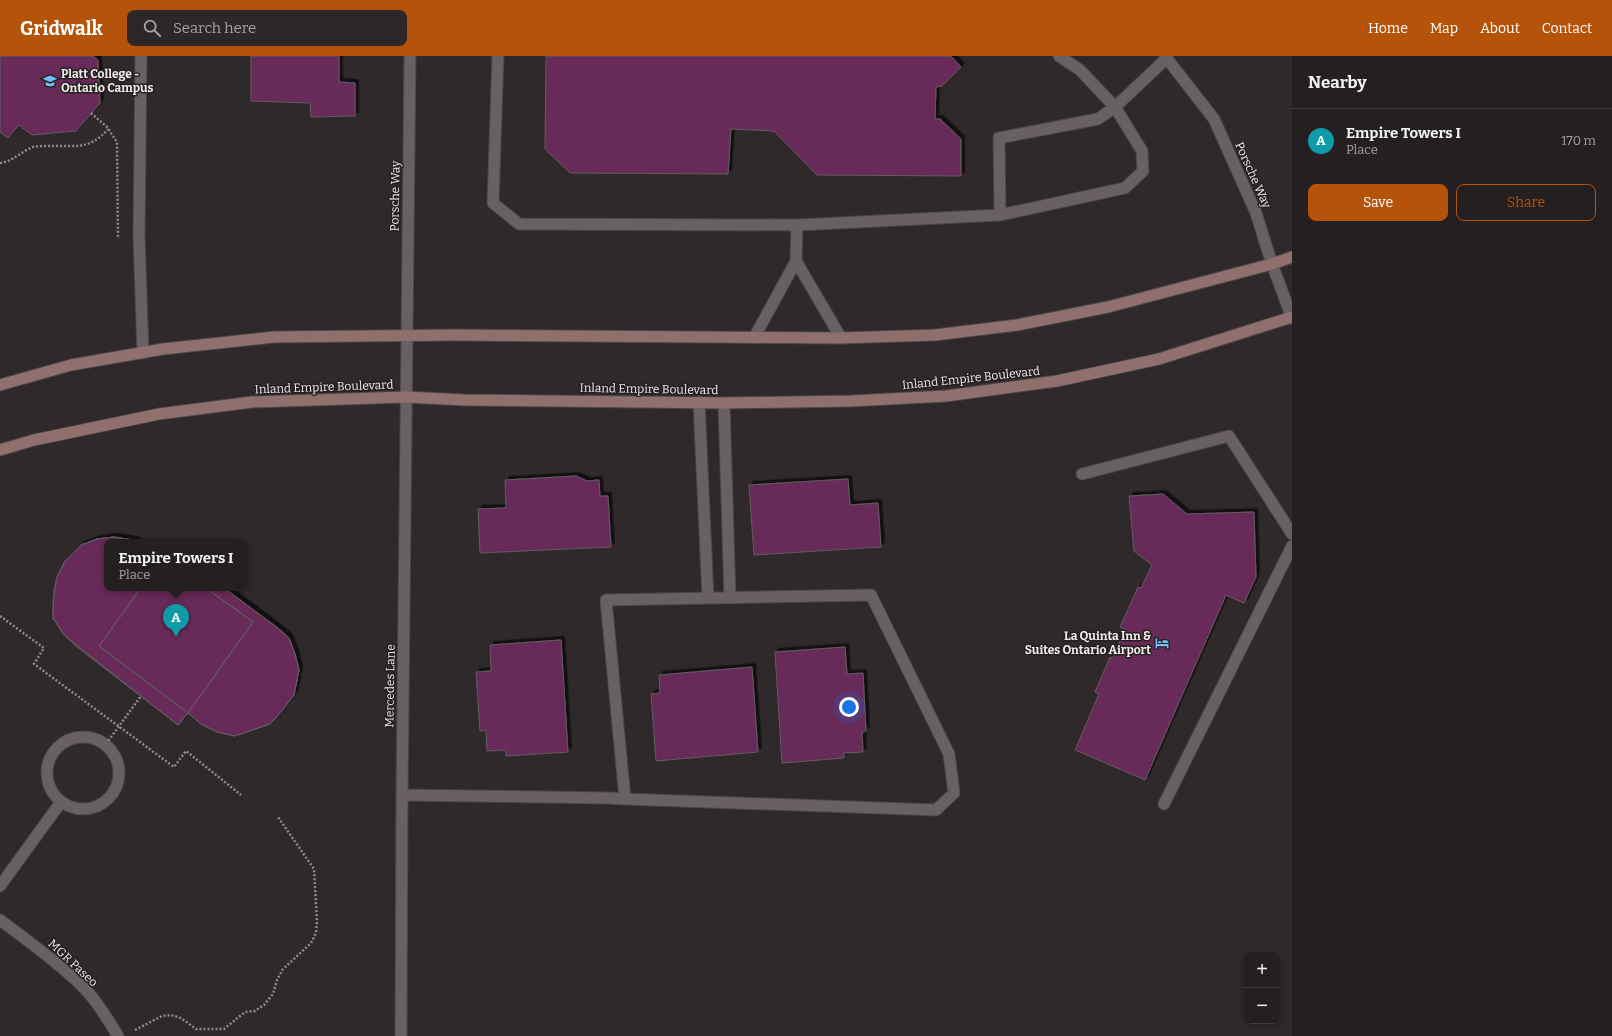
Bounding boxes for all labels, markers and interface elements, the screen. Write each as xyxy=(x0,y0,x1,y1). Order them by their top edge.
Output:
search box xyxy=(127,10,407,46)
text: Gridwalk xyxy=(20,17,103,40)
icon: search xyxy=(141,17,163,39)
text: Search here xyxy=(173,19,256,37)
text: Home xyxy=(1368,20,1408,37)
text: Map xyxy=(1430,20,1458,37)
text: About xyxy=(1480,20,1520,37)
text: Contact xyxy=(1542,20,1592,37)
place label: Platt College - Ontario Campus xyxy=(61,67,154,95)
text: Nearby xyxy=(1308,72,1367,93)
school or university icon: Platt College - Ontario Campus xyxy=(42,73,58,89)
text: Empire Towers I xyxy=(1346,124,1461,142)
text: A xyxy=(1316,133,1326,148)
text: 170 m xyxy=(1561,133,1596,148)
street label: Porsche Way xyxy=(1232,140,1274,211)
text: Place xyxy=(1346,142,1378,157)
street label: Porsche Way xyxy=(387,160,403,232)
button: Save xyxy=(1308,184,1448,221)
button: Share xyxy=(1456,184,1596,221)
street label: Inland Empire Boulevard xyxy=(901,364,1041,392)
street label: Inland Empire Boulevard xyxy=(254,378,394,396)
street label: Inland Empire Boulevard xyxy=(579,381,719,397)
popup xyxy=(104,539,248,591)
text: Empire Towers I xyxy=(119,549,233,567)
text: Place xyxy=(119,567,150,582)
pin: A xyxy=(163,604,189,637)
place label: La Quinta Inn & Suites Ontario Airport xyxy=(1025,629,1151,657)
hotel icon: La Quinta Inn & Suites Ontario Airport xyxy=(1154,635,1170,651)
street label: Mercedes Lane xyxy=(382,644,398,728)
your location xyxy=(839,697,859,717)
street label: MGR Paseo xyxy=(45,937,101,989)
map controls xyxy=(1244,952,1280,1024)
button: + xyxy=(1244,952,1280,988)
button: − xyxy=(1244,988,1280,1024)

